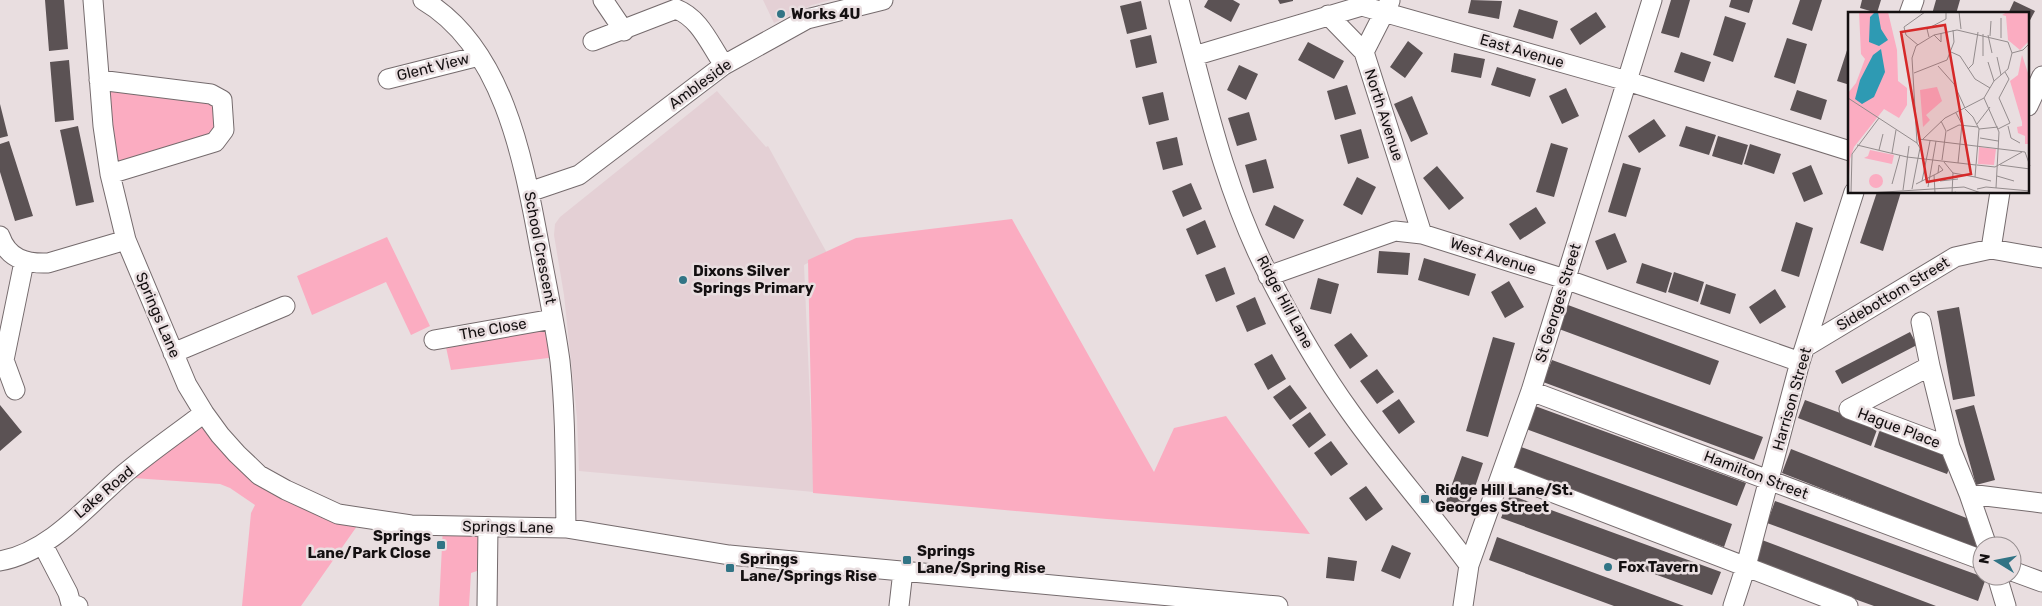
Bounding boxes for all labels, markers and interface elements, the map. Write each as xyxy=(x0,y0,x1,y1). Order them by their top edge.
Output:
place label: Works 4U xyxy=(791,5,860,23)
marker: Works 4U xyxy=(775,8,787,20)
inset map xyxy=(1848,12,2030,194)
street label: East Avenue xyxy=(1478,30,1566,72)
street label: Glent View xyxy=(395,49,471,85)
street label: Ambleside xyxy=(665,55,735,113)
street label: North Avenue xyxy=(1361,67,1407,163)
street label: School Crescent xyxy=(520,190,560,306)
street label: West Avenue xyxy=(1448,234,1538,278)
street label: St Georges Street xyxy=(1531,241,1585,365)
street label: Ridge Hill Lane xyxy=(1253,252,1317,352)
street label: Sidebottom Street xyxy=(1833,253,1953,335)
place label: Dixons Silver Springs Primary xyxy=(693,262,814,297)
street label: Springs Lane xyxy=(132,270,184,360)
marker: Dixons Silver Springs Primary xyxy=(677,274,689,286)
street label: The Close xyxy=(458,314,528,344)
street label: Harrison Street xyxy=(1769,345,1815,453)
street label: Hague Place xyxy=(1855,404,1943,452)
street label: Hamilton Street xyxy=(1701,447,1811,503)
street label: Lake Road xyxy=(71,462,137,522)
place label: Ridge Hill Lane/St. Georges Street xyxy=(1435,481,1573,516)
marker: Ridge Hill Lane/St. Georges Street xyxy=(1419,493,1431,505)
street label: Springs Lane xyxy=(462,517,554,537)
place label: Springs Lane/Park Close xyxy=(307,527,431,562)
north arrow xyxy=(1972,536,2022,586)
marker: Springs Lane/Park Close xyxy=(435,539,447,551)
place label: Springs Lane/Spring Rise xyxy=(917,542,1046,577)
place label: Springs Lane/Springs Rise xyxy=(740,550,877,585)
text: N xyxy=(1975,552,1994,565)
marker: Springs Lane/Spring Rise xyxy=(901,554,913,566)
place label: Fox Tavern xyxy=(1618,558,1698,576)
marker: Fox Tavern xyxy=(1602,561,1614,573)
marker: Springs Lane/Springs Rise xyxy=(724,562,736,574)

